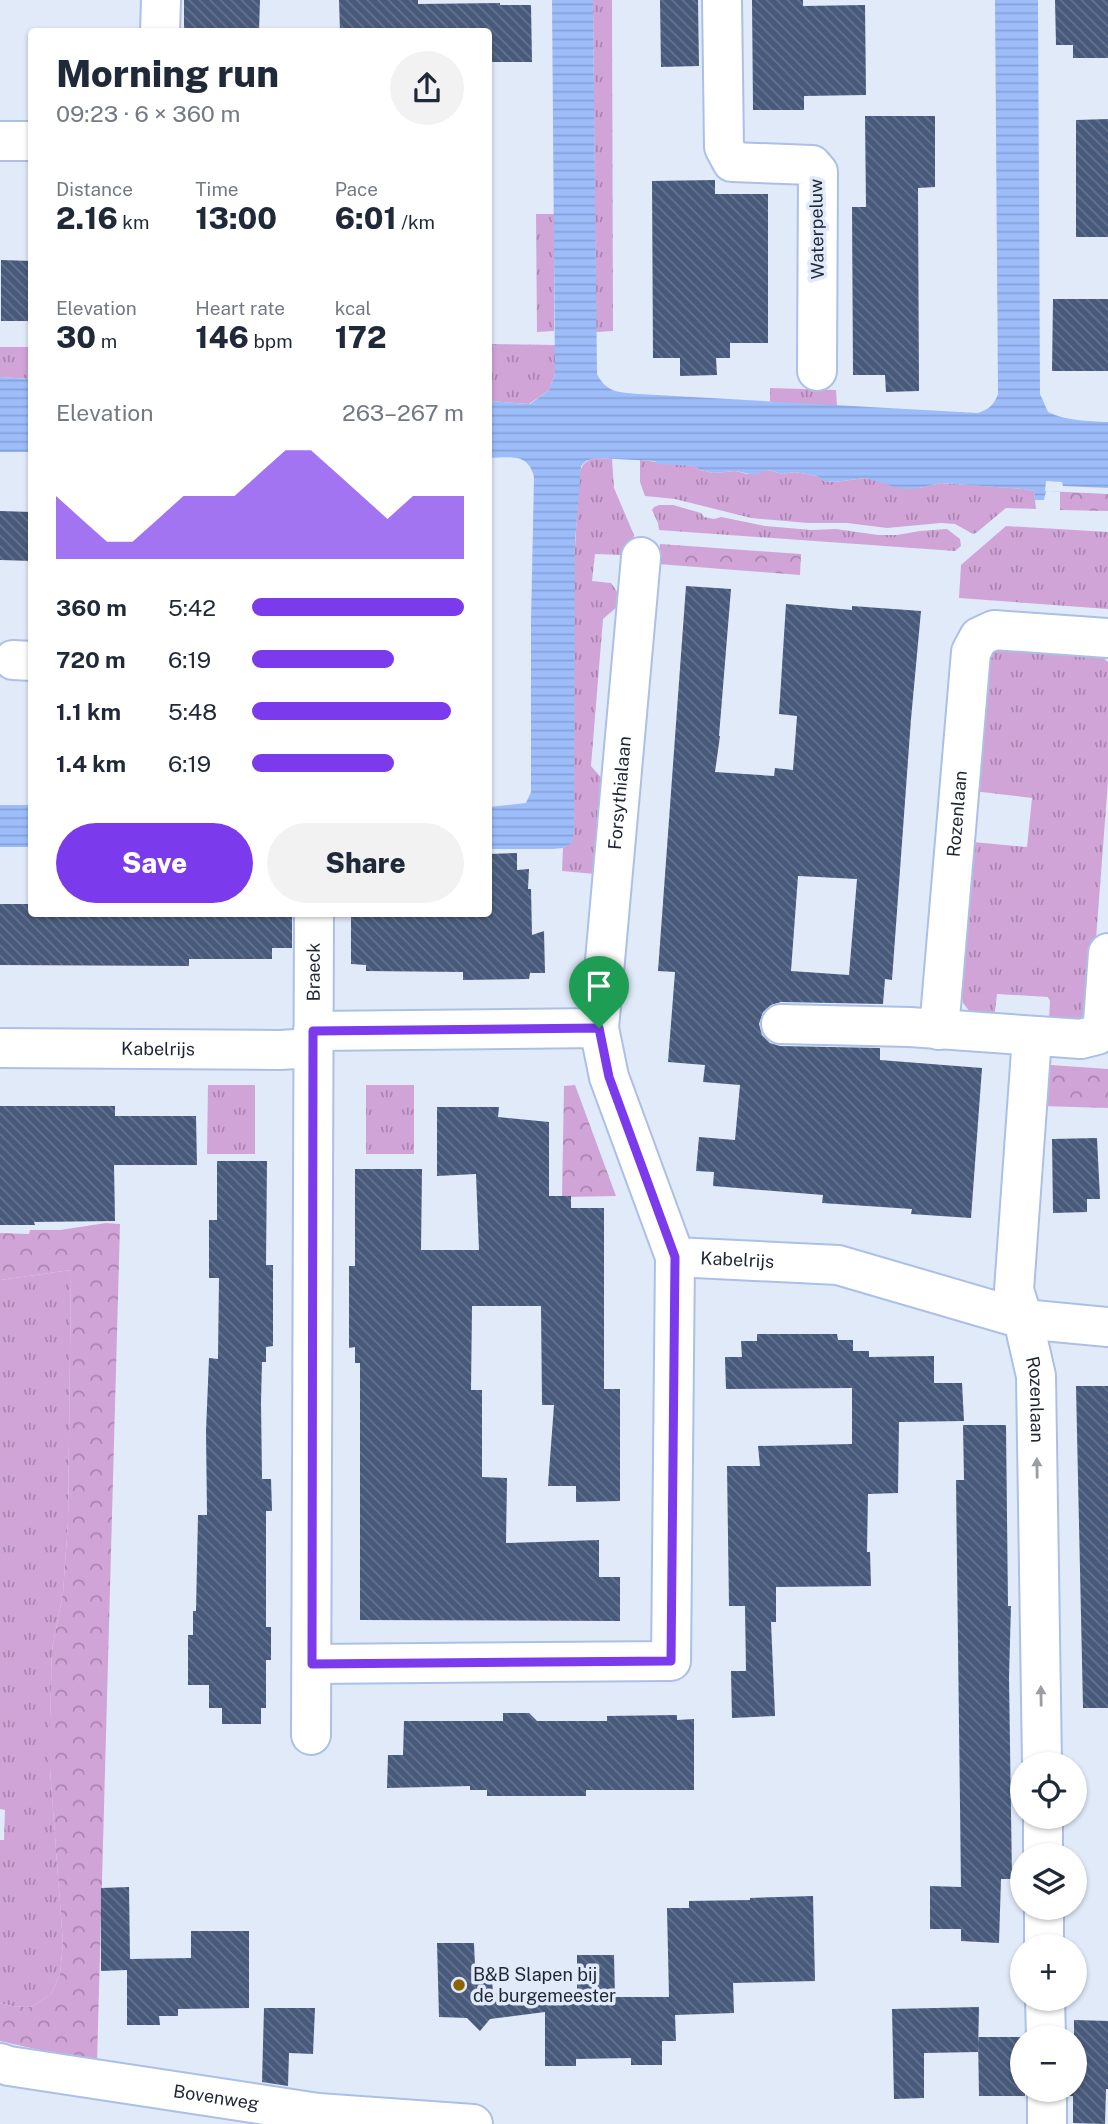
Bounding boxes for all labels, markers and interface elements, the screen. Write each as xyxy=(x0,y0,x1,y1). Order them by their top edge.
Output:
text: Morning run xyxy=(56,51,279,96)
button: share xyxy=(390,51,464,125)
text: 09:23 · 6 × 360 m xyxy=(56,100,240,127)
text: Distance xyxy=(56,178,133,200)
text: Time xyxy=(195,178,239,200)
text: Pace xyxy=(335,178,378,200)
street label: Waterpeluw xyxy=(805,179,828,279)
text: 2.16 xyxy=(56,200,118,236)
text: 13:00 xyxy=(195,200,277,236)
text: 6:01 xyxy=(335,200,397,236)
text: km xyxy=(118,211,149,233)
text: /km xyxy=(397,211,435,233)
text: Elevation xyxy=(56,297,137,319)
text: Heart rate xyxy=(195,297,285,319)
text: kcal xyxy=(335,297,371,319)
text: 30 xyxy=(56,319,96,355)
text: 146 xyxy=(195,319,249,355)
text: 172 xyxy=(335,319,387,355)
text: m xyxy=(96,330,117,352)
text: bpm xyxy=(249,330,293,352)
text: Elevation xyxy=(56,399,154,426)
text: 263–267 m xyxy=(342,399,464,426)
text: 360 m xyxy=(56,594,127,621)
text: 5:42 xyxy=(168,594,216,621)
text: 720 m xyxy=(56,646,126,673)
text: 6:19 xyxy=(168,646,211,673)
text: 1.1 km xyxy=(56,698,121,725)
text: 5:48 xyxy=(168,698,217,725)
street label: Forsythialaan xyxy=(604,735,635,851)
text: 1.4 km xyxy=(56,750,126,777)
text: 6:19 xyxy=(168,750,211,777)
street label: Rozenlaan xyxy=(943,770,971,858)
button: Save xyxy=(56,823,253,903)
button: Share xyxy=(267,823,464,903)
street label: Braeck xyxy=(303,943,324,1001)
pin xyxy=(569,956,629,1028)
icon: arrive xyxy=(580,967,618,1005)
street label: Kabelrijs xyxy=(121,1038,195,1059)
street label: Kabelrijs xyxy=(700,1247,775,1272)
street label: Rozenlaan xyxy=(1022,1354,1048,1443)
one-way arrow xyxy=(1032,1457,1043,1479)
one-way arrow xyxy=(1035,1685,1047,1707)
map controls xyxy=(1010,1752,1087,2102)
button: locate xyxy=(1010,1752,1087,1829)
button: layers xyxy=(1010,1843,1087,1920)
button: + xyxy=(1010,1934,1087,2011)
place label: B&B Slapen bij de burgemeester xyxy=(473,1964,616,2006)
marker: B&B Slapen bij de burgemeester xyxy=(451,1977,467,1993)
button: − xyxy=(1010,2025,1087,2102)
street label: Bovenweg xyxy=(172,2080,261,2114)

